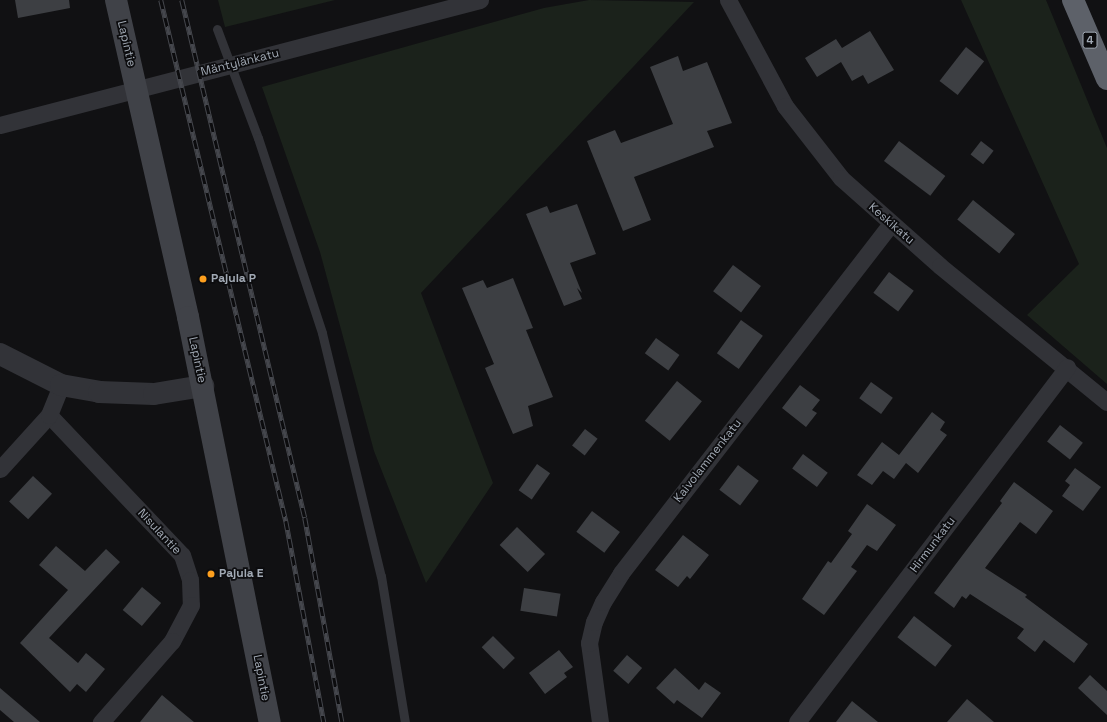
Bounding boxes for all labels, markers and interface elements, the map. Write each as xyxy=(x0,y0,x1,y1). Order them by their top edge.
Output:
street label: Lapintie xyxy=(114,20,138,68)
road number: 4 xyxy=(1082,31,1098,49)
street label: Mäntylänkatu xyxy=(199,46,281,80)
street label: Keskikatu xyxy=(865,200,917,248)
place label: Pajula P xyxy=(211,272,256,286)
marker: Pajula P xyxy=(198,274,208,284)
street label: Lapintie xyxy=(185,336,209,384)
street label: Kaivolammenkatu xyxy=(671,417,745,505)
street label: Nisulantie xyxy=(134,506,184,558)
street label: Hirmunkatu xyxy=(907,514,959,576)
place label: Pajula E xyxy=(219,567,263,581)
marker: Pajula E xyxy=(206,569,216,579)
street label: Lapintie xyxy=(249,654,273,702)

